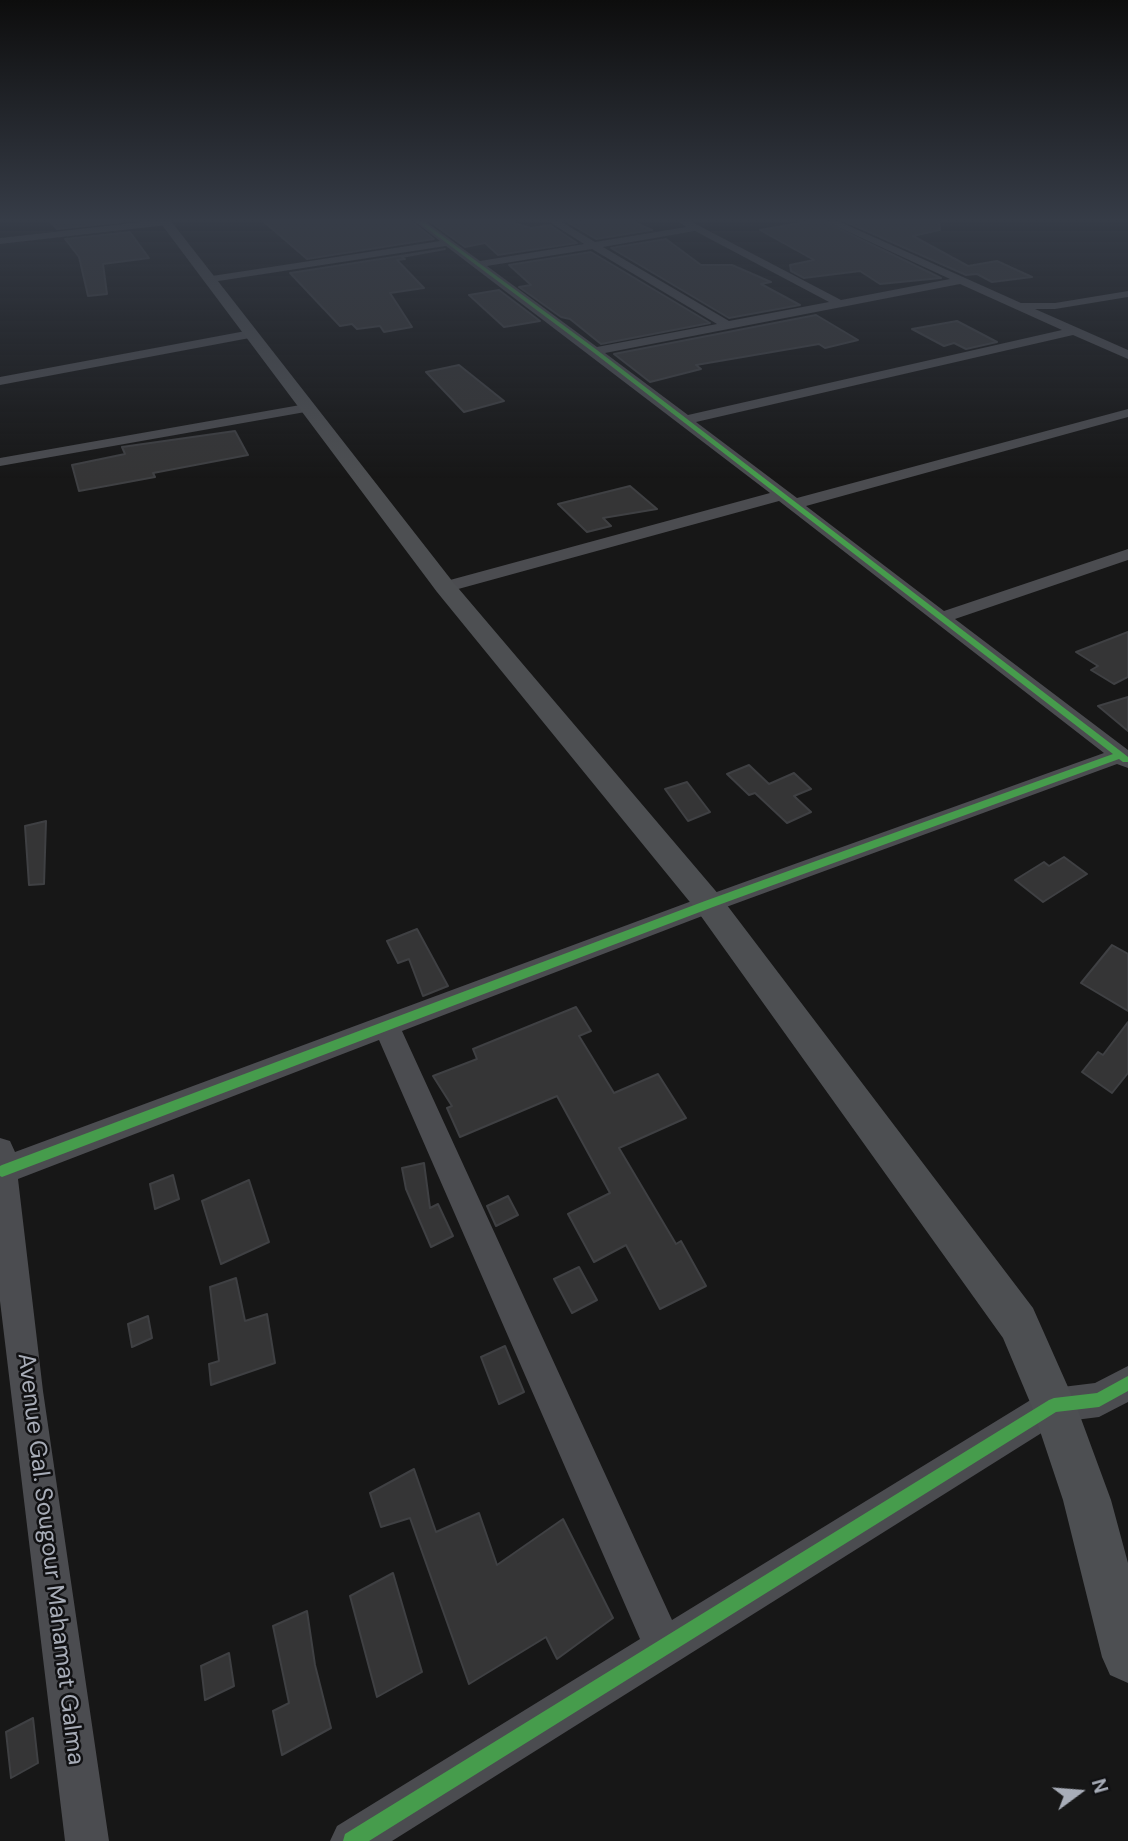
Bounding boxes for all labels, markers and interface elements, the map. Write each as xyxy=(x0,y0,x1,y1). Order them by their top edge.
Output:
street label: Avenue Gal. Sougour Mahamat Galma xyxy=(10,1351,90,1767)
north arrow xyxy=(1044,1757,1114,1827)
text: N xyxy=(1086,1776,1114,1796)

